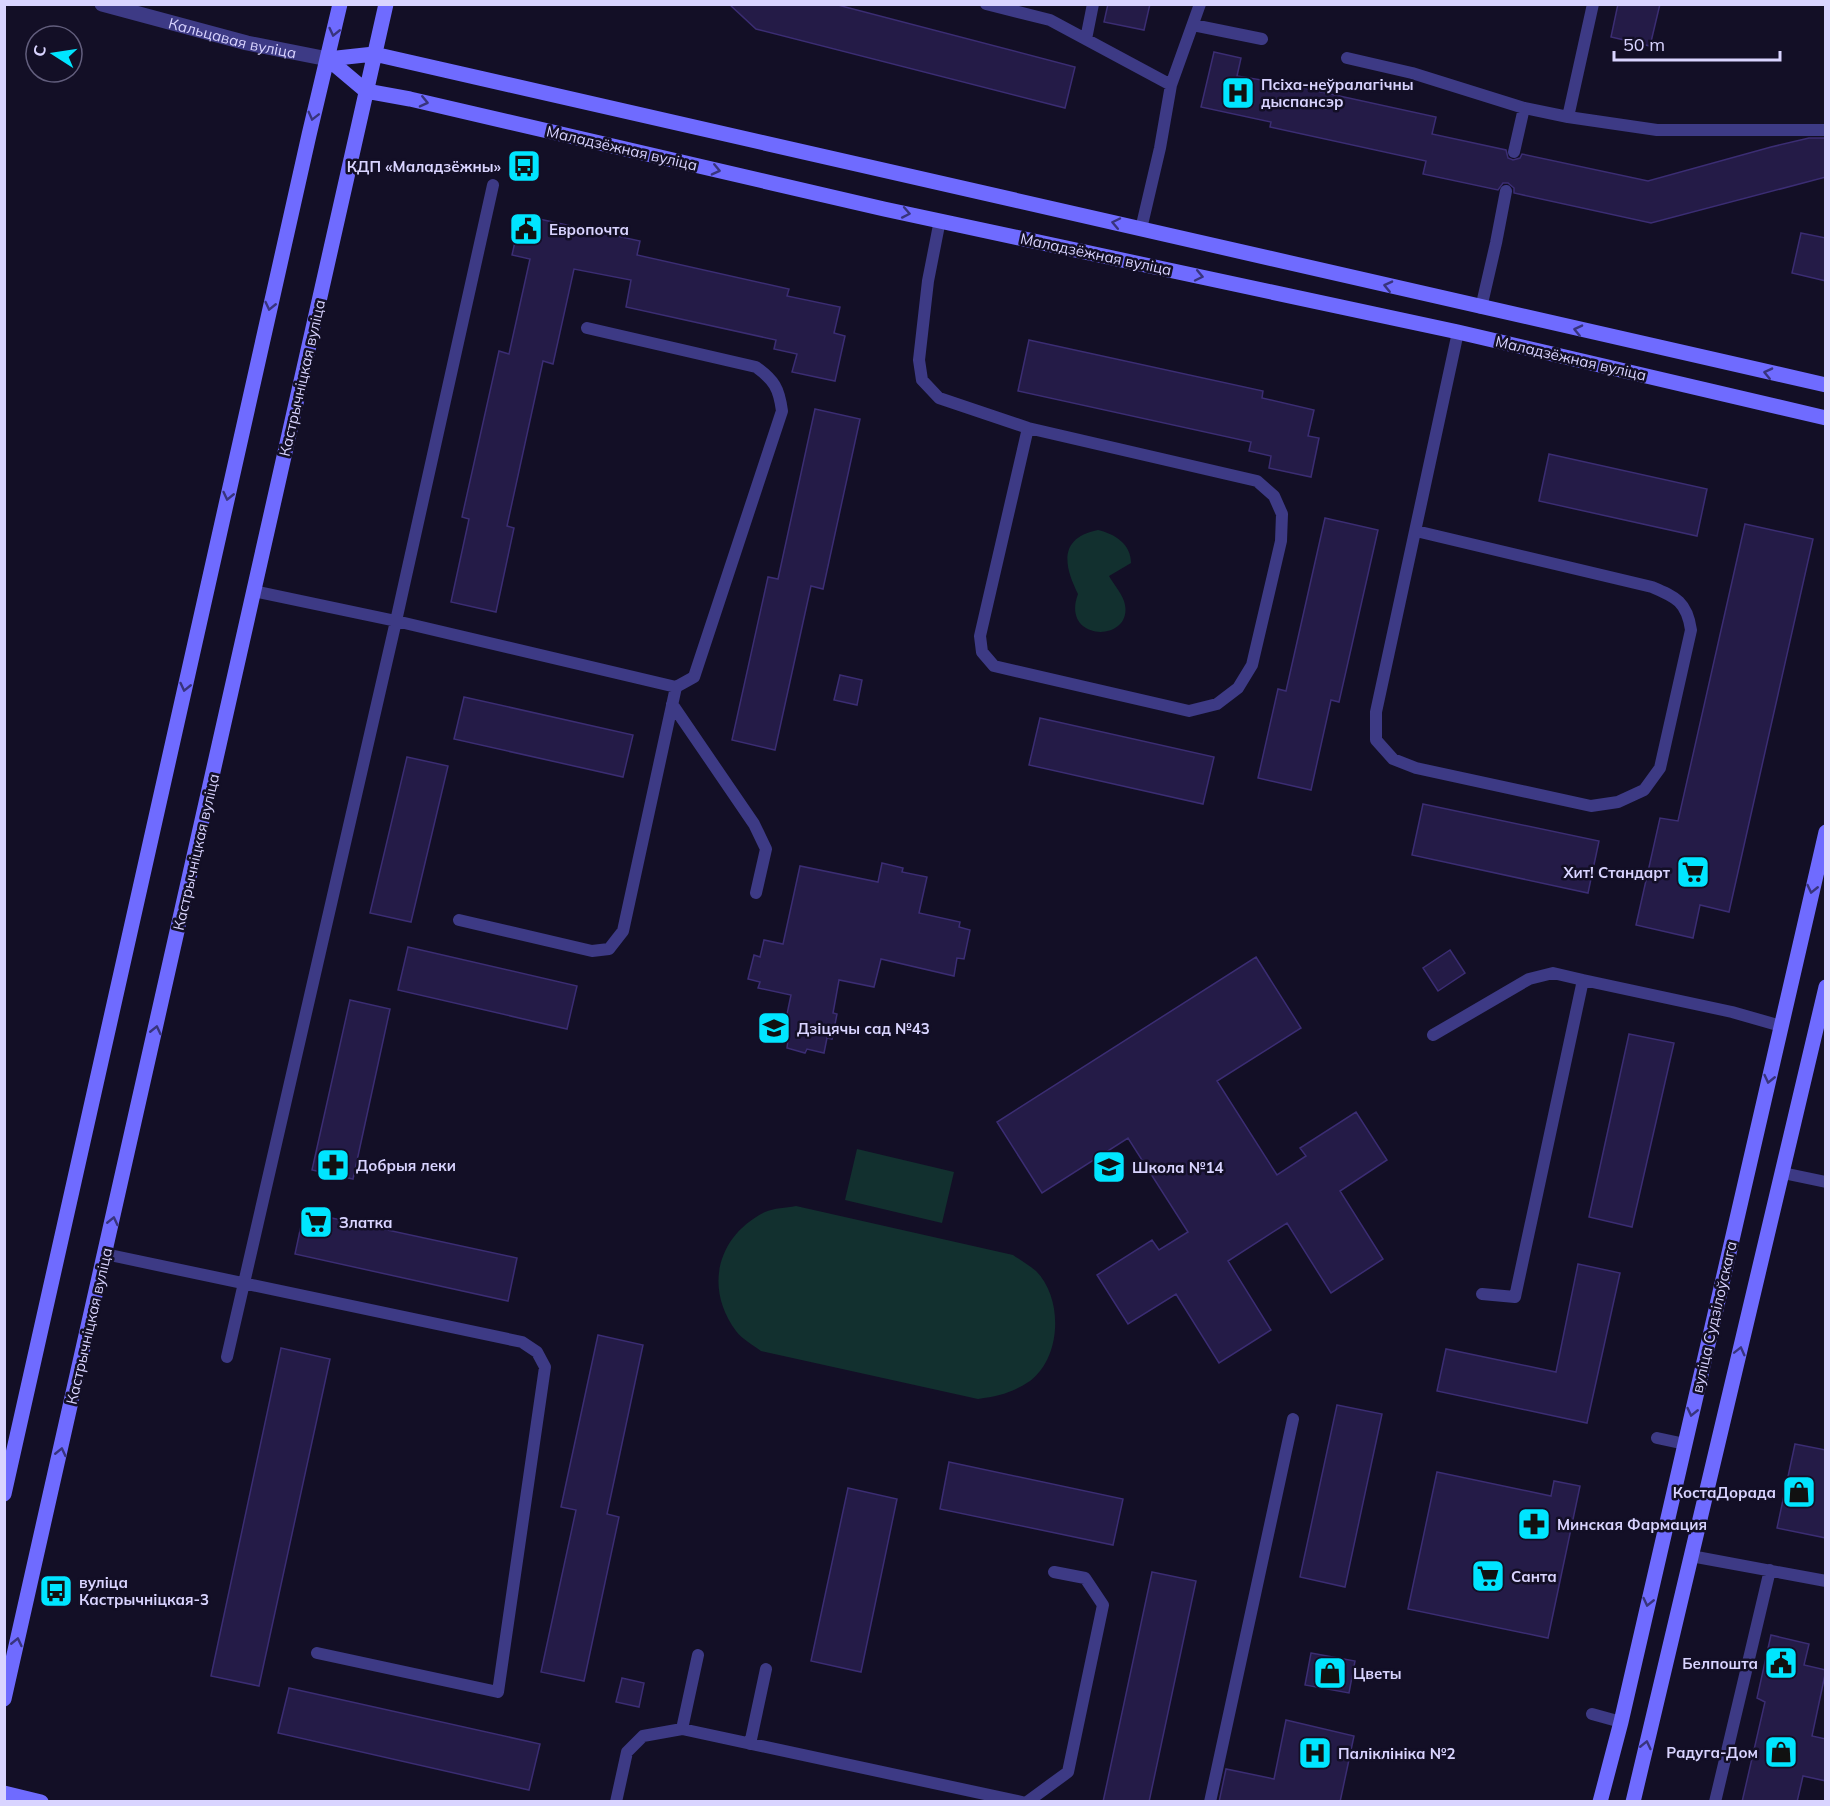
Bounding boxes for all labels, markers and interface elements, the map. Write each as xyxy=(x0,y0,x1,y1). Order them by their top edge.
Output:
street label: Кальцавая вуліца xyxy=(167,13,298,62)
north arrow xyxy=(24,24,84,84)
scale bar xyxy=(1614,24,1780,62)
one-way arrow xyxy=(328,27,341,37)
text: 50 m xyxy=(1623,33,1665,56)
text: С xyxy=(28,43,50,58)
hospital icon: Псіха-неўралагічны дыспансэр xyxy=(1220,75,1256,111)
place label: Псіха-неўралагічны дыспансэр xyxy=(1261,75,1414,111)
one-way arrow xyxy=(418,94,428,107)
one-way arrow xyxy=(308,111,321,121)
street label: Маладзёжная вуліца xyxy=(545,121,699,175)
bus stop icon: КДП «Маладзёжны» xyxy=(506,148,542,184)
place label: КДП «Маладзёжны» xyxy=(347,157,502,176)
one-way arrow xyxy=(711,162,721,175)
one-way arrow xyxy=(901,206,911,219)
public building icon: Европочта xyxy=(508,211,544,247)
one-way arrow xyxy=(1112,217,1122,230)
place label: Европочта xyxy=(549,220,629,239)
street label: Маладзёжная вуліца xyxy=(1019,229,1173,279)
one-way arrow xyxy=(1194,269,1204,282)
one-way arrow xyxy=(1383,281,1393,294)
street label: Кастрычніцкая вуліца xyxy=(275,298,329,458)
one-way arrow xyxy=(265,301,278,311)
one-way arrow xyxy=(1573,324,1583,337)
street label: Маладзёжная вуліца xyxy=(1494,331,1648,385)
one-way arrow xyxy=(1764,367,1774,380)
one-way arrow xyxy=(222,491,235,501)
one-way arrow xyxy=(179,682,192,692)
street label: Кастрычніцкая вуліца xyxy=(169,772,223,932)
supermarket icon: Хит! Стандарт xyxy=(1675,854,1711,890)
place label: Хит! Стандарт xyxy=(1563,863,1671,882)
one-way arrow xyxy=(1807,884,1820,894)
school or university icon: Дзіцячы сад №43 xyxy=(756,1010,792,1046)
place label: Дзіцячы сад №43 xyxy=(797,1019,930,1038)
one-way arrow xyxy=(148,1026,161,1036)
one-way arrow xyxy=(1763,1074,1776,1084)
pharmacy icon: Добрыя леки xyxy=(315,1147,351,1183)
school or university icon: Школа №14 xyxy=(1091,1149,1127,1185)
place label: Добрыя леки xyxy=(356,1156,456,1175)
place label: Школа №14 xyxy=(1132,1158,1223,1177)
supermarket icon: Златка xyxy=(298,1204,334,1240)
place label: Златка xyxy=(339,1213,393,1232)
one-way arrow xyxy=(106,1216,119,1226)
street label: вуліца Судзілоўскага xyxy=(1687,1239,1741,1395)
street label: Кастрычніцкая вуліца xyxy=(62,1246,116,1406)
one-way arrow xyxy=(1733,1346,1746,1356)
one-way arrow xyxy=(1686,1407,1699,1417)
one-way arrow xyxy=(53,1447,66,1457)
shop icon: КостаДорада xyxy=(1781,1474,1817,1510)
place label: КостаДорада xyxy=(1673,1483,1776,1502)
pharmacy icon: Минская Фармация xyxy=(1516,1506,1552,1542)
place label: Минская Фармация xyxy=(1557,1515,1707,1534)
supermarket icon: Санта xyxy=(1470,1558,1506,1594)
place label: Санта xyxy=(1511,1567,1557,1586)
bus stop icon: вуліца Кастрычніцкая-3 xyxy=(38,1573,74,1609)
place label: вуліца Кастрычніцкая-3 xyxy=(79,1573,209,1609)
one-way arrow xyxy=(1642,1597,1655,1607)
one-way arrow xyxy=(10,1637,23,1647)
public building icon: Белпошта xyxy=(1763,1645,1799,1681)
place label: Белпошта xyxy=(1682,1654,1758,1673)
shop icon: Цветы xyxy=(1312,1655,1348,1691)
place label: Цветы xyxy=(1353,1664,1402,1683)
shop icon: Радуга-Дом xyxy=(1763,1734,1799,1770)
hospital icon: Паліклініка №2 xyxy=(1297,1735,1333,1771)
one-way arrow xyxy=(1639,1740,1652,1750)
place label: Радуга-Дом xyxy=(1666,1743,1758,1762)
place label: Паліклініка №2 xyxy=(1338,1744,1455,1763)

